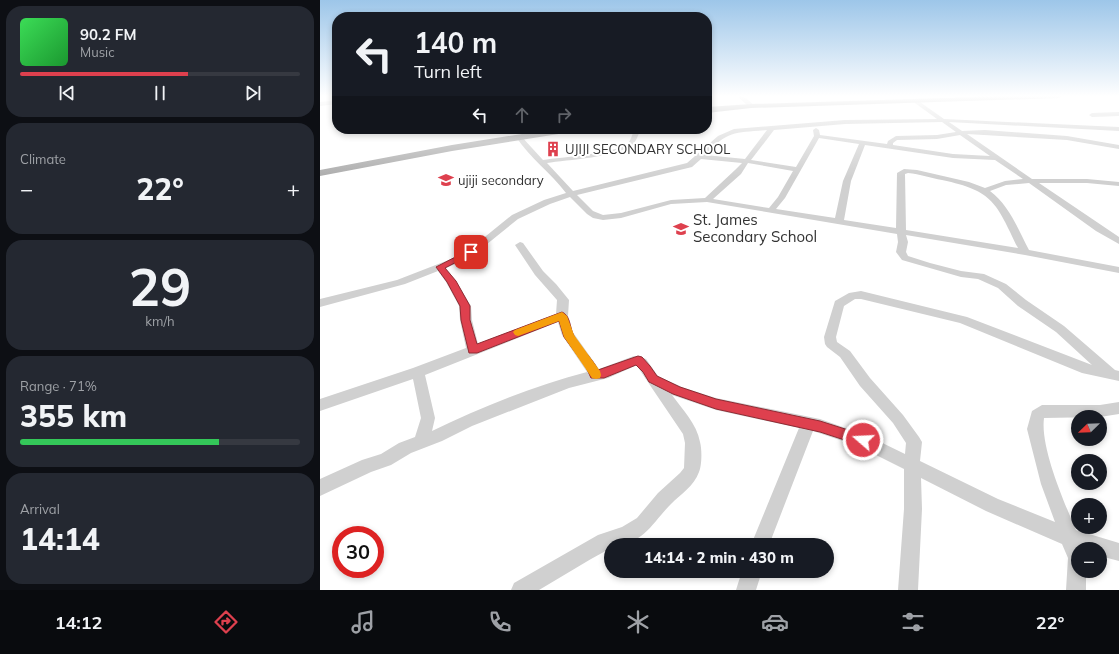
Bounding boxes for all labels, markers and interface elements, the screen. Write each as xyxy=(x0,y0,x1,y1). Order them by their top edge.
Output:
text: 90.2 FM xyxy=(80,25,136,44)
text: 140 m xyxy=(414,25,497,60)
icon: left xyxy=(348,28,400,80)
text: Music xyxy=(80,44,115,60)
text: Turn left xyxy=(414,60,482,83)
icon: previous xyxy=(56,82,78,104)
icon: pause xyxy=(149,82,171,104)
icon: next xyxy=(242,82,264,104)
icon: left xyxy=(469,104,491,126)
icon: ahead xyxy=(511,104,533,126)
icon: right xyxy=(553,104,575,126)
building icon: UJIJI SECONDARY SCHOOL xyxy=(544,140,562,158)
place label: UJIJI SECONDARY SCHOOL xyxy=(565,141,730,157)
text: Climate xyxy=(20,151,66,167)
text: 22° xyxy=(136,170,184,208)
school or university icon: ujiji secondary xyxy=(437,171,455,189)
place label: ujiji secondary xyxy=(458,172,544,188)
text: − xyxy=(20,175,33,203)
text: + xyxy=(287,175,300,203)
place label: St. James Secondary School xyxy=(693,210,817,246)
school or university icon: St. James Secondary School xyxy=(672,220,690,238)
pin xyxy=(454,235,488,269)
icon: arrive xyxy=(460,241,482,263)
text: 29 xyxy=(129,254,191,319)
text: km/h xyxy=(145,313,175,329)
text: Range · 71% xyxy=(20,378,97,394)
text: 355 km xyxy=(20,397,127,435)
north arrow xyxy=(1071,410,1107,446)
map controls xyxy=(1071,410,1107,578)
position arrow xyxy=(842,419,884,461)
button: search xyxy=(1071,454,1107,490)
button: + xyxy=(1071,498,1107,534)
text: Arrival xyxy=(20,501,60,517)
text: 14:14 xyxy=(20,520,100,558)
speed limit sign: 30 xyxy=(332,526,384,578)
button: − xyxy=(1071,542,1107,578)
text: 14:14 · 2 min · 430 m xyxy=(644,548,794,567)
icon: directions xyxy=(212,608,240,636)
icon: music xyxy=(349,608,377,636)
icon: phone xyxy=(486,608,514,636)
icon: climate xyxy=(624,608,652,636)
icon: car xyxy=(761,608,789,636)
icon: filters xyxy=(899,608,927,636)
text: 14:12 xyxy=(55,611,102,634)
text: 22° xyxy=(1036,611,1064,634)

